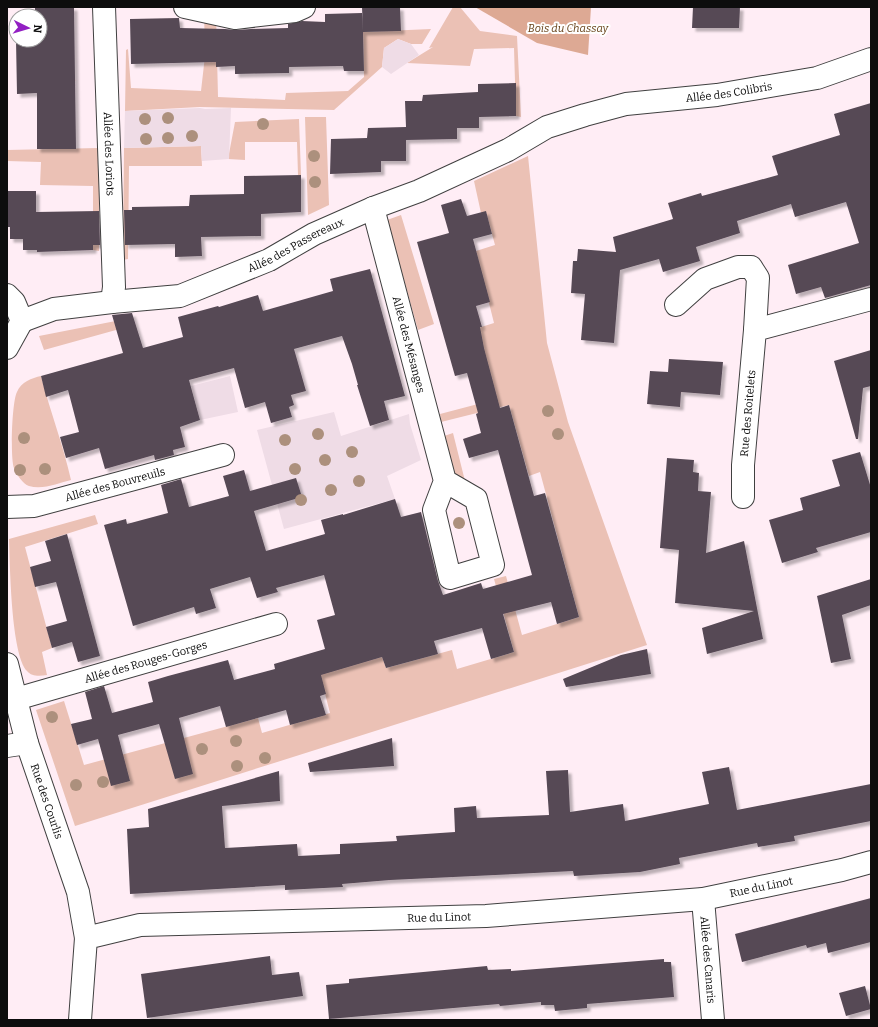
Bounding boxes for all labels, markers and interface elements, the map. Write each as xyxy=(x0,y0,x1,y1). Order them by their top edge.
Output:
north arrow xyxy=(8,8,48,48)
park label: Bois du Chassay xyxy=(528,22,610,35)
text: N xyxy=(31,24,44,34)
street label: Allée des Colibris xyxy=(685,80,773,105)
street label: Allée des Loriots xyxy=(101,112,117,196)
street label: Allée des Passereaux xyxy=(246,216,346,275)
street label: Allée des Mésanges xyxy=(389,295,427,394)
street label: Rue des Roitelets xyxy=(738,369,758,457)
street label: Allée des Bouvreuils xyxy=(64,465,167,504)
street label: Allée des Rouges-Gorges xyxy=(83,638,209,686)
street label: Rue des Courlis xyxy=(28,762,65,841)
street label: Rue du Linot xyxy=(729,874,794,900)
street label: Rue du Linot xyxy=(407,910,471,925)
street label: Allée des Canaris xyxy=(697,916,718,1004)

